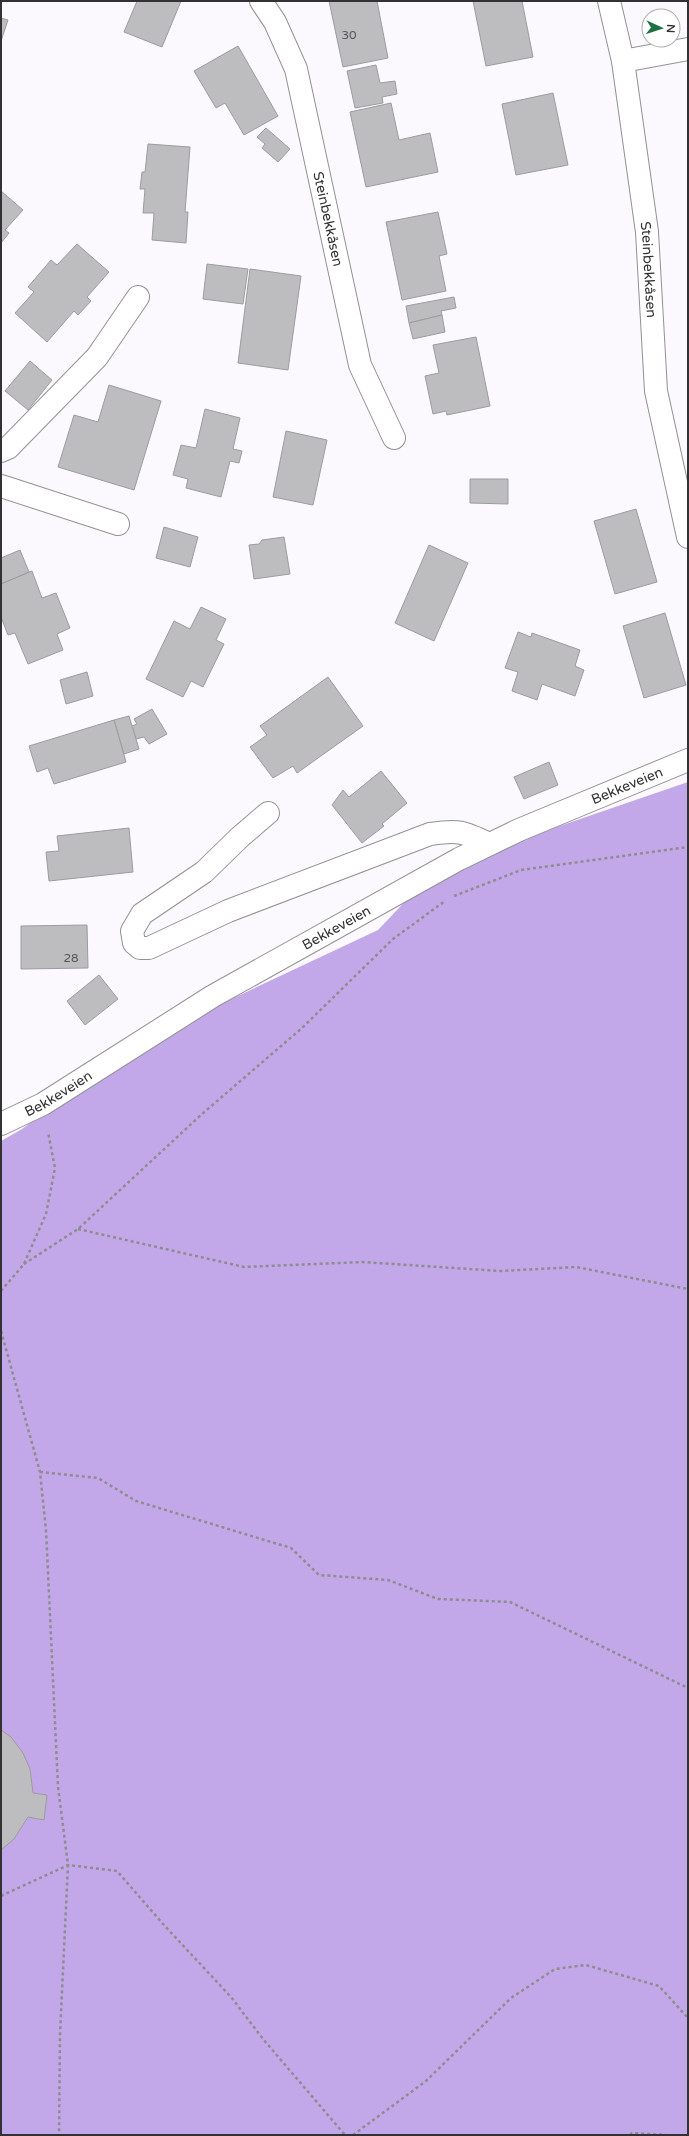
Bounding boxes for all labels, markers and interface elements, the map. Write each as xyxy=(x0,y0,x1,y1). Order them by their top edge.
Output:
north arrow xyxy=(641,8,681,48)
text: N xyxy=(664,24,677,33)
house number: 30 xyxy=(341,28,357,42)
street label: Steinbekkåsen xyxy=(309,170,346,268)
street label: Steinbekkåsen xyxy=(637,220,660,318)
street label: Bekkeveien xyxy=(589,763,665,808)
street label: Bekkeveien xyxy=(299,902,374,954)
house number: 28 xyxy=(63,951,79,965)
street label: Bekkeveien xyxy=(22,1067,95,1120)

